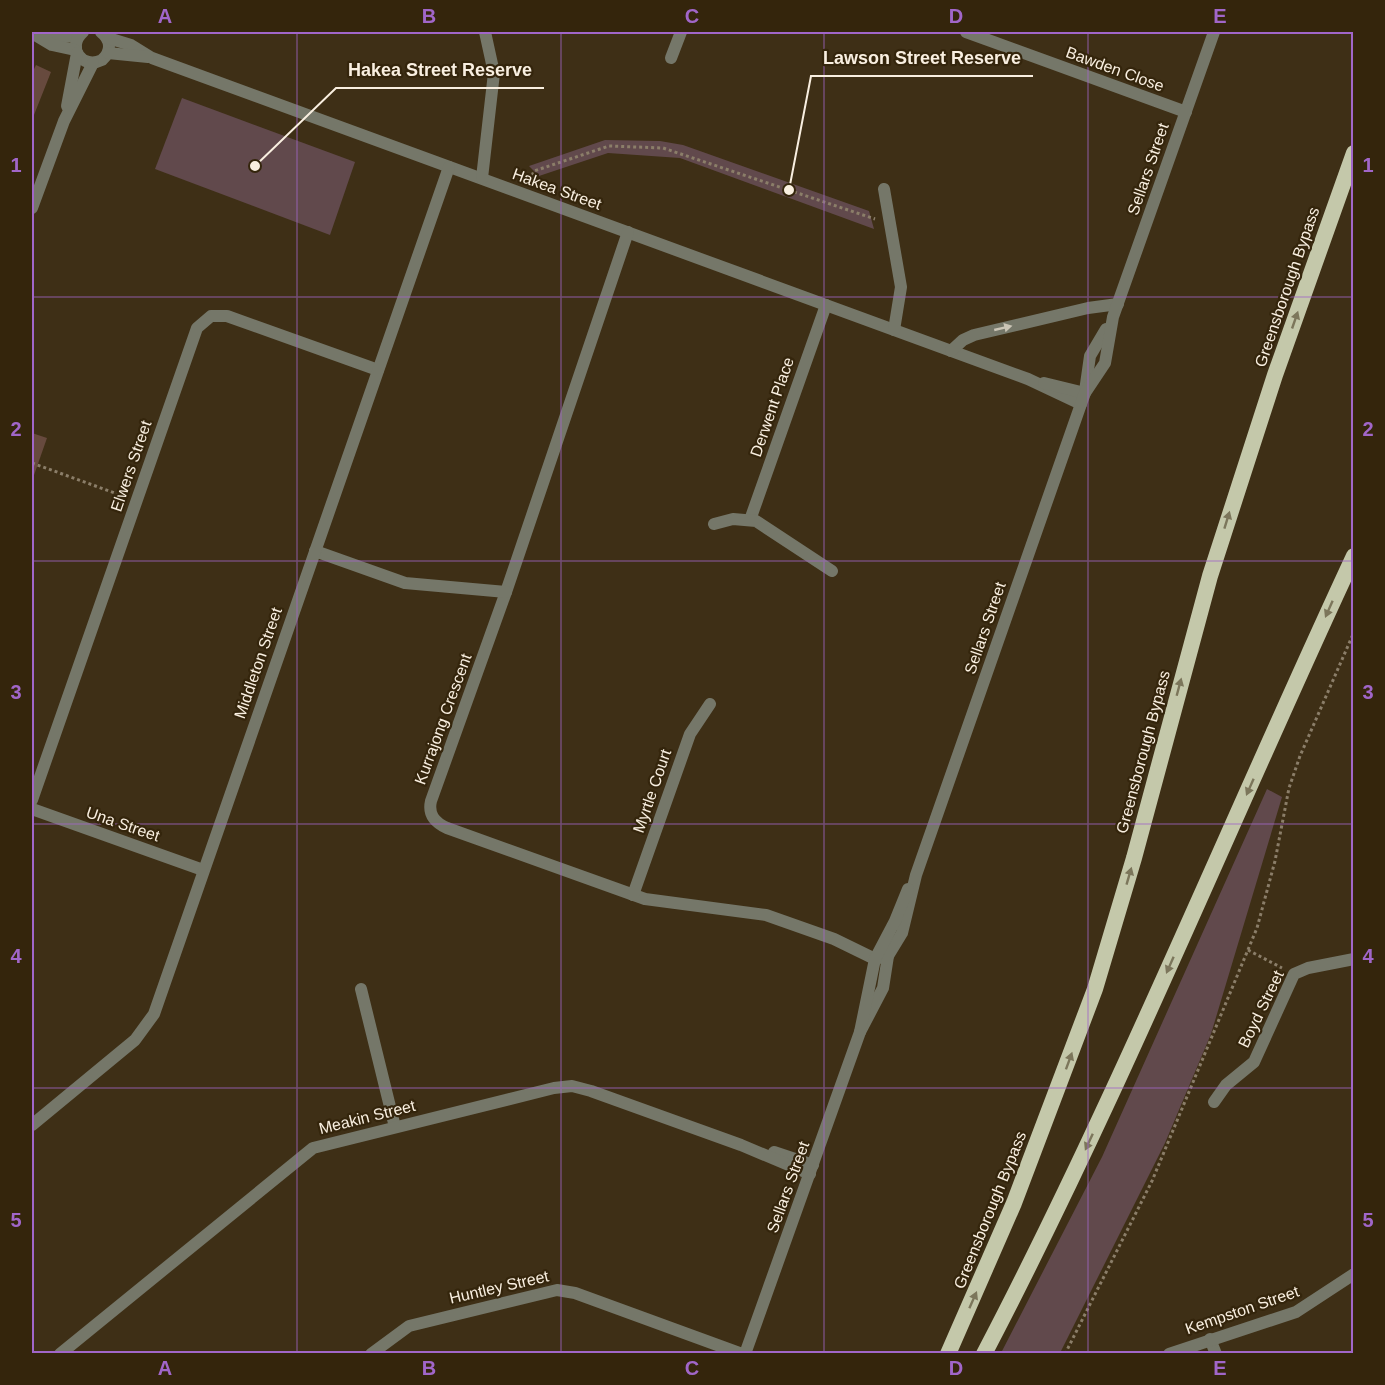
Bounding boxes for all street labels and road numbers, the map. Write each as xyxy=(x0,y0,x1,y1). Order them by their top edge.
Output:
street label: Bawden Close xyxy=(1064,43,1166,95)
street label: Sellars Street xyxy=(1124,120,1172,217)
street label: Hakea Street xyxy=(510,165,604,213)
street label: Greensborough Bypass xyxy=(1252,205,1322,369)
street label: Derwent Place xyxy=(747,355,797,459)
street label: Elwers Street xyxy=(107,418,155,514)
street label: Sellars Street xyxy=(961,579,1009,676)
street label: Middleton Street xyxy=(231,605,285,721)
street label: Kurrajong Crescent xyxy=(411,651,475,787)
street label: Greensborough Bypass xyxy=(1113,669,1173,835)
street label: Myrtle Court xyxy=(630,747,674,835)
street label: Una Street xyxy=(84,804,162,845)
street label: Boyd Street xyxy=(1235,967,1287,1050)
street label: Meakin Street xyxy=(317,1097,417,1137)
street label: Greensborough Bypass xyxy=(951,1129,1029,1291)
street label: Sellars Street xyxy=(764,1138,813,1235)
street label: Huntley Street xyxy=(448,1267,551,1307)
street label: Kempston Street xyxy=(1183,1282,1302,1337)

